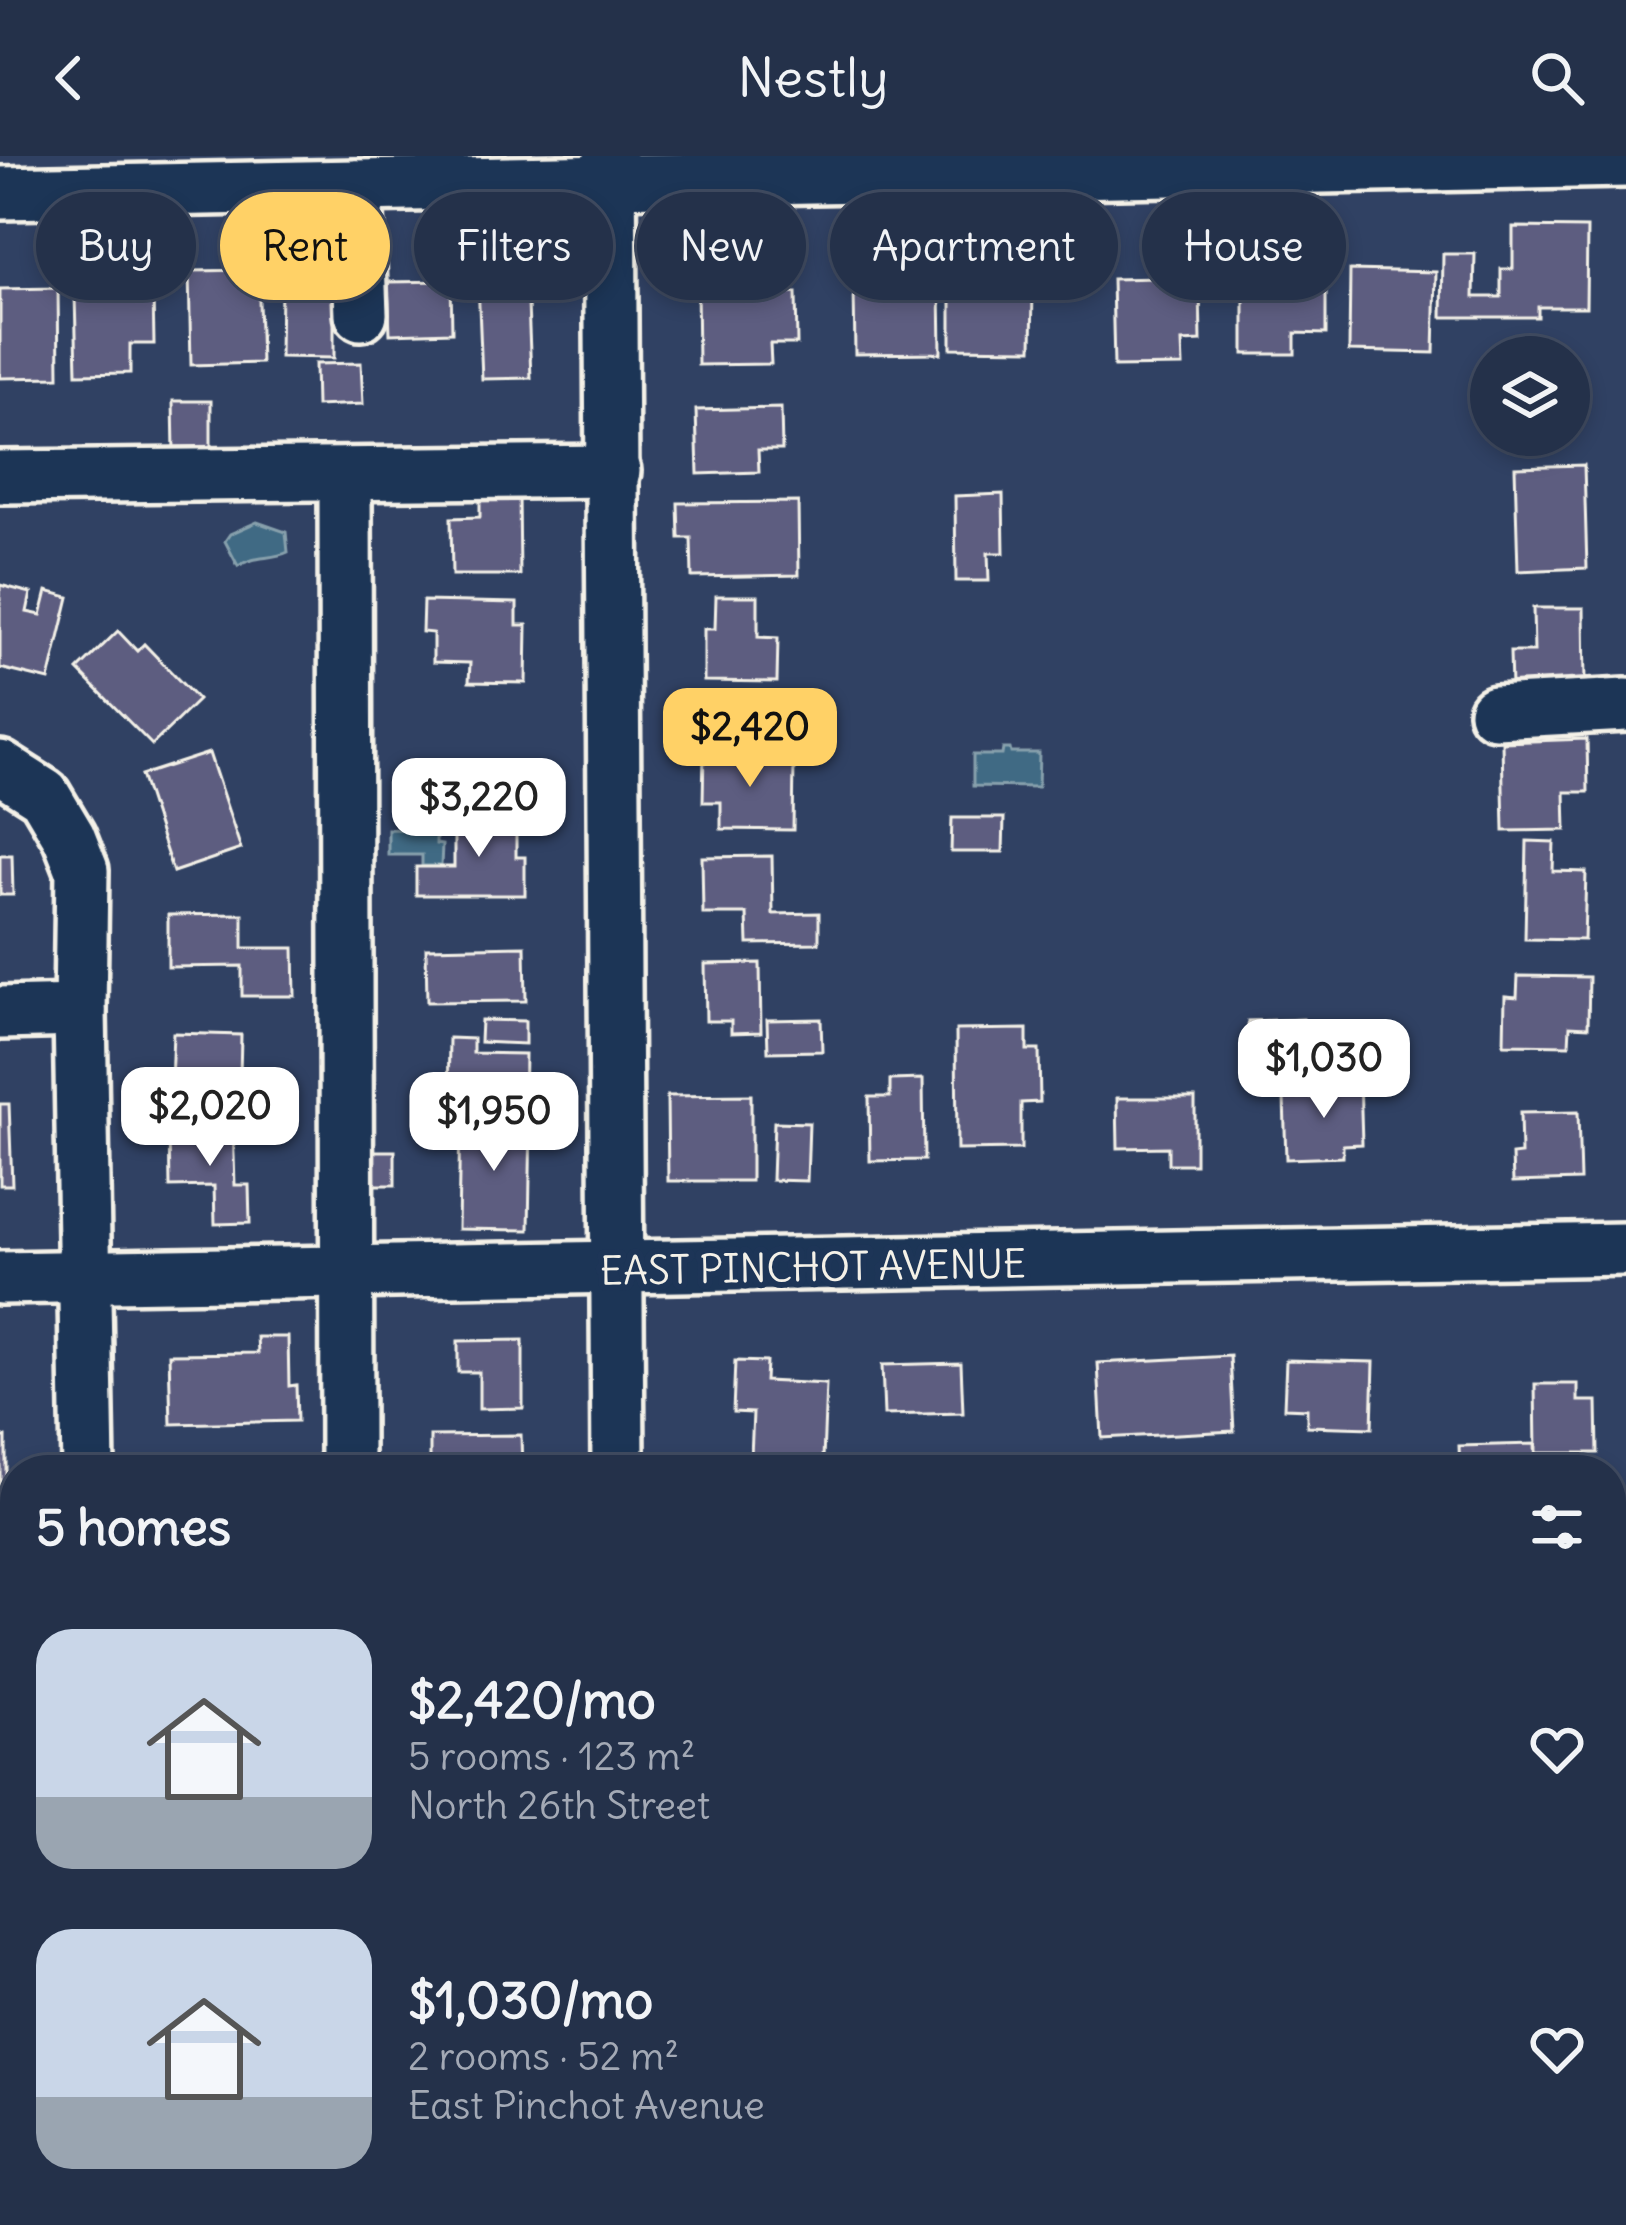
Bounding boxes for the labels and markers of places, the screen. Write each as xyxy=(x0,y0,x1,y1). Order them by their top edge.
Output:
pin: $2,420 xyxy=(652,688,848,790)
pin: $3,220 xyxy=(381,758,577,860)
pin: $1,030 xyxy=(1226,1019,1422,1121)
pin: $2,020 xyxy=(112,1067,308,1169)
pin: $1,950 xyxy=(396,1072,592,1174)

